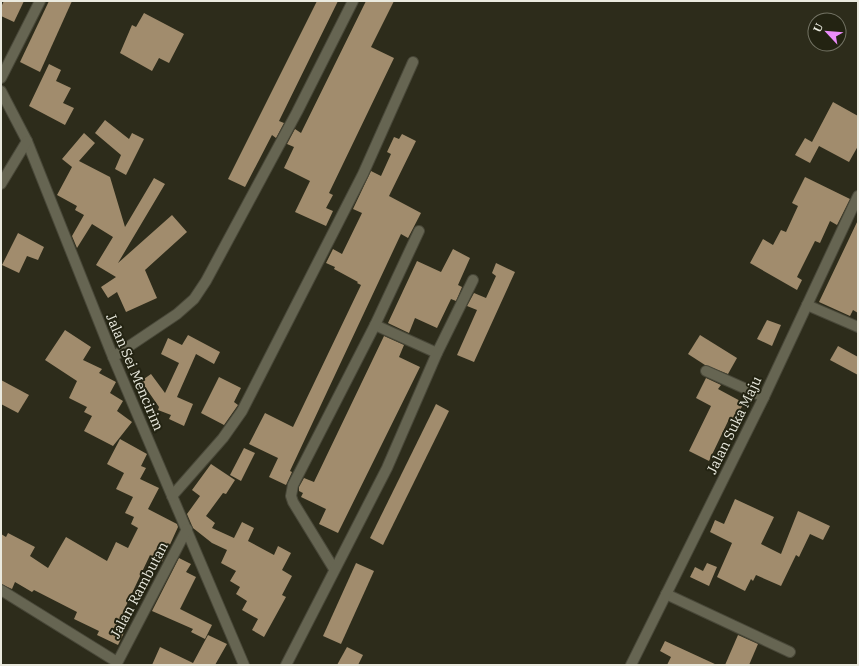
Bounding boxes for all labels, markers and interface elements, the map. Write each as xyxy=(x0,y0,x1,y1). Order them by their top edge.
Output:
north arrow xyxy=(807,12,847,52)
text: U xyxy=(810,20,826,34)
street label: Jalan Sei Mencirim xyxy=(102,311,168,433)
street label: Jalan Suka Maju xyxy=(703,373,766,477)
street label: Jalan Rambutan xyxy=(106,539,172,641)

